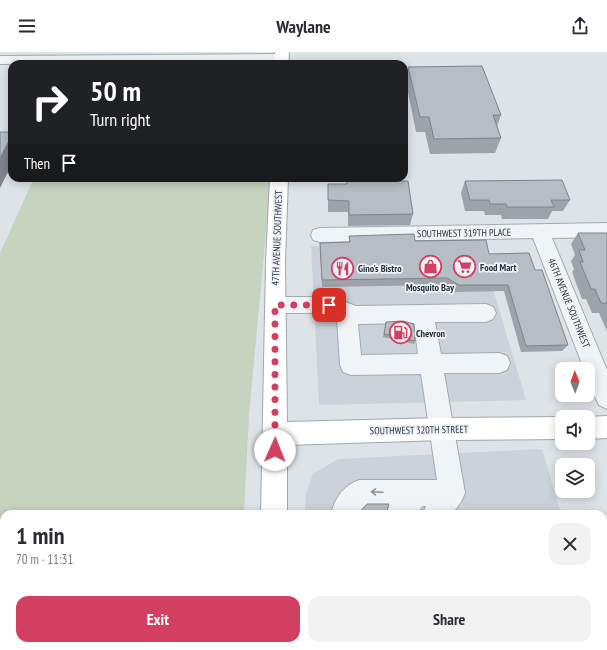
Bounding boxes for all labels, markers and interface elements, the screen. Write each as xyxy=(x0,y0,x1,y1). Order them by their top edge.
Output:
icon: menu xyxy=(16,15,38,37)
text: Waylane xyxy=(276,15,331,38)
icon: share xyxy=(569,15,591,37)
text: 50 m xyxy=(90,72,141,109)
icon: right xyxy=(24,76,76,128)
text: Turn right xyxy=(90,108,150,131)
icon: arrive xyxy=(58,152,80,174)
text: Then xyxy=(24,154,50,173)
street label: 47TH AVENUE SOUTHWEST xyxy=(269,190,285,286)
street label: SOUTHWEST 319TH PLACE xyxy=(417,226,511,240)
shop icon: Mosquito Bay xyxy=(417,254,443,280)
supermarket icon: Food Mart xyxy=(451,254,477,280)
restaurant icon: Gino's Bistro xyxy=(329,255,355,281)
street label: 46TH AVENUE SOUTHWEST xyxy=(545,256,593,350)
place label: Food Mart xyxy=(480,261,517,274)
place label: Gino's Bistro xyxy=(358,262,402,275)
place label: Mosquito Bay xyxy=(406,281,455,294)
pin xyxy=(312,288,346,322)
icon: arrive xyxy=(318,294,340,316)
fuel station icon: Chevron xyxy=(387,320,413,346)
place label: Chevron xyxy=(416,327,446,340)
north arrow xyxy=(555,362,595,402)
map controls xyxy=(555,362,595,498)
button: sound xyxy=(555,410,595,450)
street label: SOUTHWEST 320TH STREET xyxy=(370,423,469,437)
position arrow xyxy=(254,429,296,471)
button: layers xyxy=(555,458,595,498)
one-way arrow xyxy=(371,488,384,496)
text: 1 min xyxy=(16,520,64,551)
button: close xyxy=(549,523,591,565)
text: 70 m · 11:31 xyxy=(16,551,73,568)
button: Exit xyxy=(16,596,300,642)
button: Share xyxy=(308,596,591,642)

